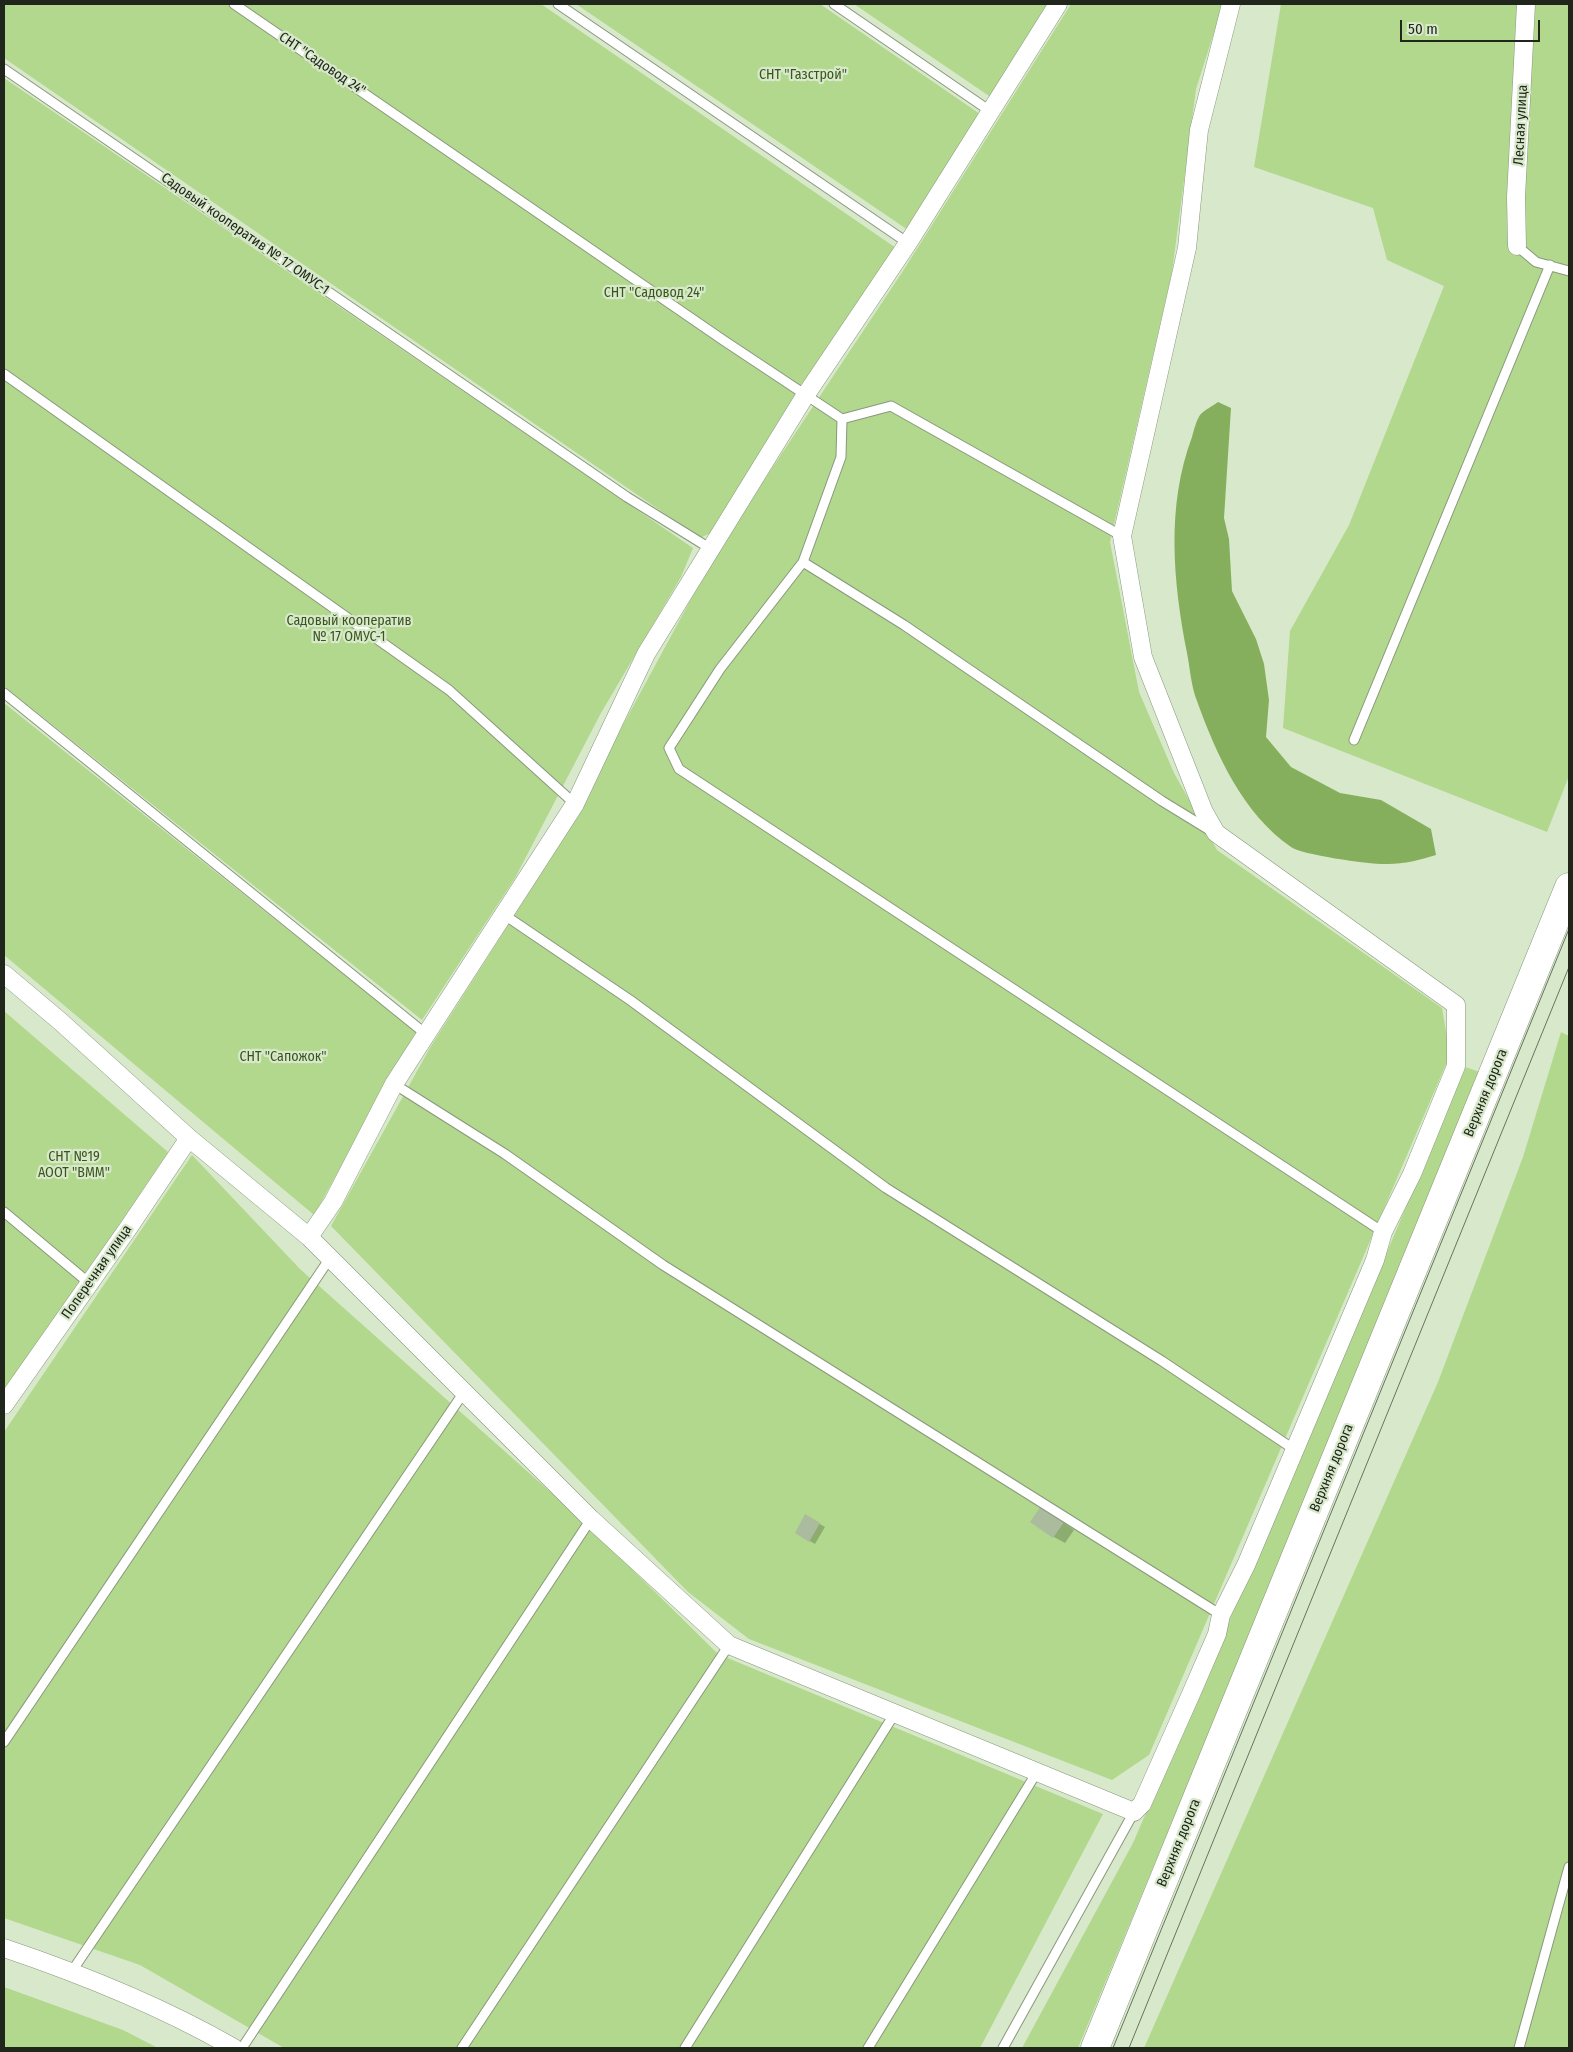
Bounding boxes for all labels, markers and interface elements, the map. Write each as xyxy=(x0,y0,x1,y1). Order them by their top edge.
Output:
scale bar xyxy=(1403,10,1543,42)
text: 50 m xyxy=(1408,20,1438,38)
street label: СНТ "Садовод 24" xyxy=(276,29,368,99)
park label: СНТ "Газстрой" xyxy=(759,67,847,83)
street label: Лесная улица xyxy=(1510,84,1532,166)
street label: Садовый кооператив № 17 ОМУС-1 xyxy=(158,169,332,299)
park label: СНТ "Садовод 24" xyxy=(604,285,704,301)
park label: Садовый кооператив № 17 ОМУС-1 xyxy=(286,613,412,646)
street label: Верхняя дорога xyxy=(1461,1046,1511,1140)
park label: СНТ "Сапожок" xyxy=(239,1049,327,1065)
park label: СНТ №19 АООТ "ВММ" xyxy=(38,1149,110,1182)
street label: Поперечная улица xyxy=(58,1222,136,1322)
street label: Верхняя дорога xyxy=(1307,1421,1357,1515)
street label: Верхняя дорога xyxy=(1154,1796,1204,1890)

